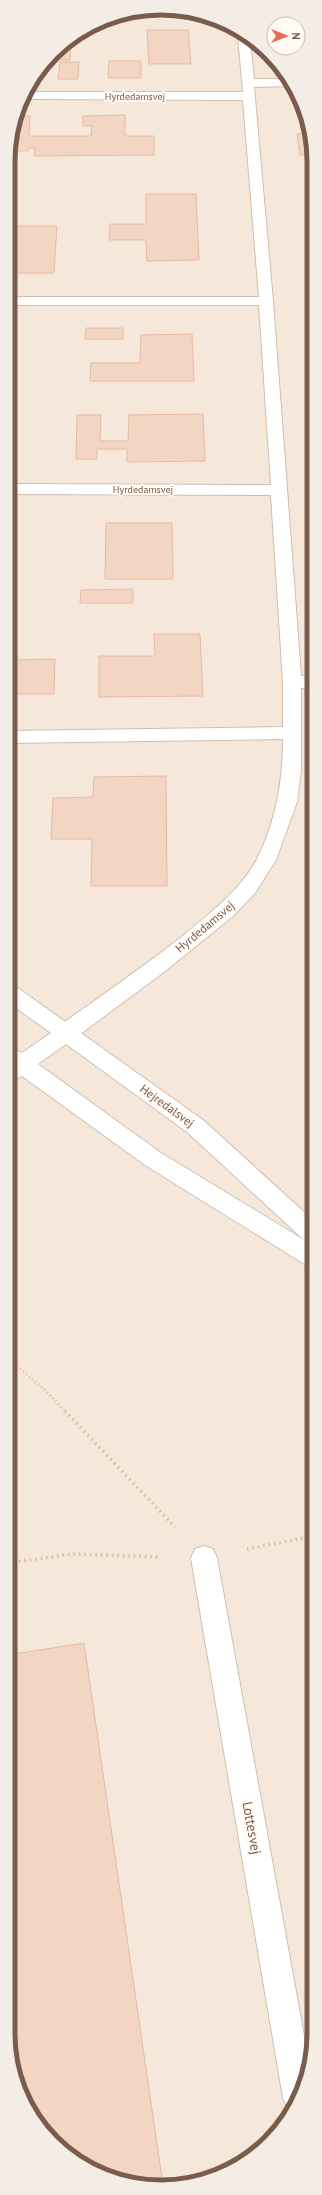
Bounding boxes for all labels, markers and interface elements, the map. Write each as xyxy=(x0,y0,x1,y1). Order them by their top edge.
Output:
north arrow xyxy=(266,16,306,56)
text: N xyxy=(289,32,303,40)
street label: Hyrdedamsvej xyxy=(105,90,165,103)
street label: Hyrdedamsvej xyxy=(113,483,173,496)
street label: Hyrdedamsvej xyxy=(172,898,237,956)
street label: Hejredalsvej xyxy=(137,1081,197,1130)
street label: Lottesvej xyxy=(238,1800,266,1856)

